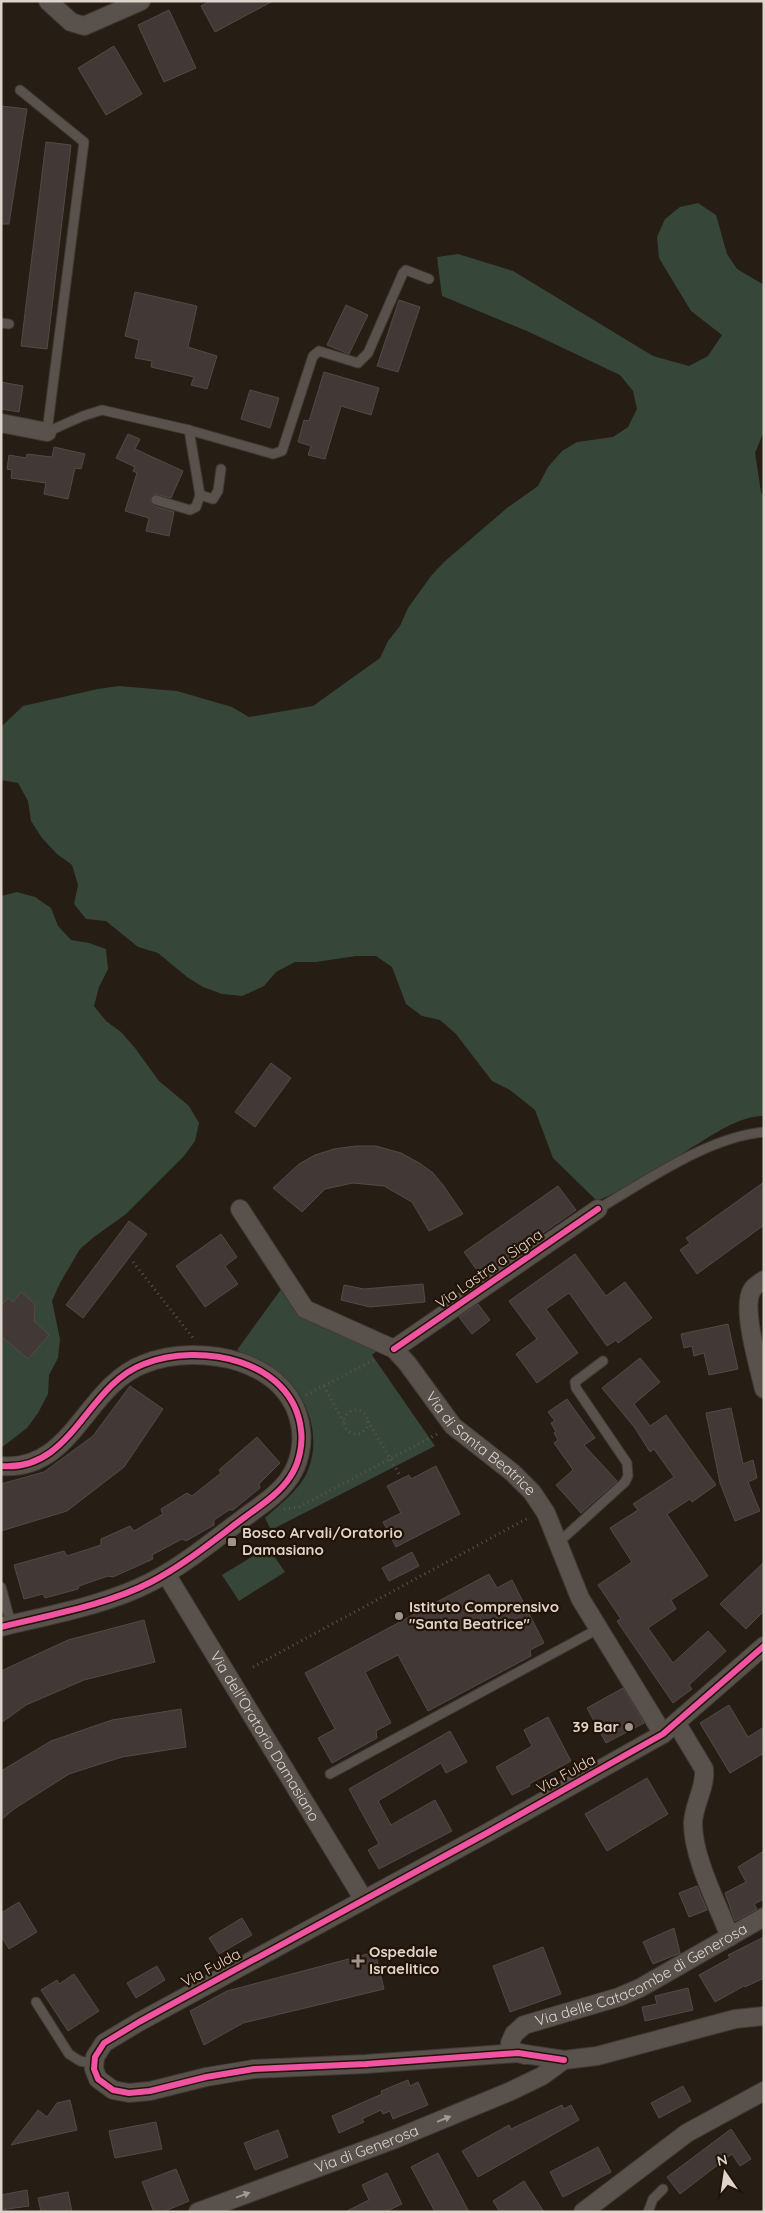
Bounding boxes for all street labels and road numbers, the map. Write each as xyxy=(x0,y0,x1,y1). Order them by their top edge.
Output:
street label: Via Lastra a Signa xyxy=(432,1225,546,1313)
street label: Via di Santa Beatrice xyxy=(422,1387,540,1499)
street label: Via dell'Oratorio Damasiano xyxy=(206,1647,324,1825)
street label: Via Fulda xyxy=(533,1750,599,1798)
street label: Via delle Catacombe di Generosa xyxy=(533,1919,750,2030)
street label: Via Fulda xyxy=(178,1944,244,1991)
street label: Via di Generosa xyxy=(312,2120,421,2177)

